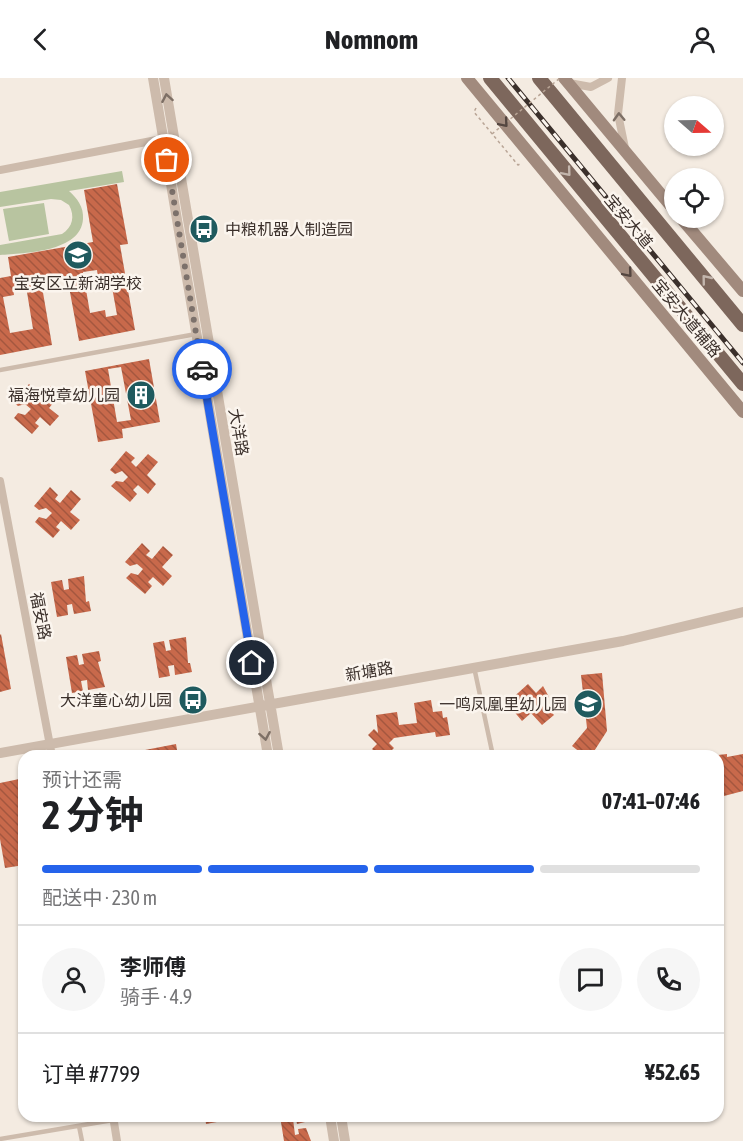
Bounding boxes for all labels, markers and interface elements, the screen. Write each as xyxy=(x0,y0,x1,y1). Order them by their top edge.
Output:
icon: back xyxy=(24,23,57,56)
icon: person xyxy=(686,23,719,56)
text: Nomnom xyxy=(325,24,418,55)
one-way arrow xyxy=(161,93,174,103)
north arrow xyxy=(664,96,724,156)
map controls xyxy=(664,96,724,228)
one-way arrow xyxy=(613,112,626,121)
one-way arrow xyxy=(497,116,508,127)
pin xyxy=(141,134,192,185)
icon: bag xyxy=(150,143,183,176)
one-way arrow xyxy=(560,165,571,176)
button: locate xyxy=(664,168,724,228)
street label: 宝安大道 xyxy=(602,191,656,251)
bus stop icon: 中粮机器人制造园 xyxy=(188,213,220,245)
place label: 中粮机器人制造园 xyxy=(225,220,353,238)
school or university icon: 宝安区立新湖学校 xyxy=(62,239,94,271)
one-way arrow xyxy=(621,266,632,277)
place label: 宝安区立新湖学校 xyxy=(14,274,142,292)
street label: 宝安大道辅路 xyxy=(649,275,725,361)
one-way arrow xyxy=(702,275,713,286)
courier xyxy=(172,339,232,399)
icon: car xyxy=(186,353,219,386)
building icon: 福海悦章幼儿园 xyxy=(125,379,157,411)
place label: 福海悦章幼儿园 xyxy=(8,386,120,404)
street label: 大洋路 xyxy=(226,407,252,457)
street label: 福安路 xyxy=(28,591,54,641)
pin xyxy=(226,637,277,688)
icon: home xyxy=(235,646,268,679)
street label: 新塘路 xyxy=(344,658,394,684)
bus stop icon: 大洋童心幼儿园 xyxy=(177,684,209,716)
school or university icon: 一鸣凤凰里幼儿园 xyxy=(572,688,604,720)
place label: 大洋童心幼儿园 xyxy=(60,691,172,709)
place label: 一鸣凤凰里幼儿园 xyxy=(439,695,567,713)
one-way arrow xyxy=(258,731,271,741)
text: 预计还需 xyxy=(42,768,122,791)
text: 07:41–07:46 xyxy=(602,788,700,814)
text: 2 分钟 xyxy=(42,793,144,837)
text: 配送中 · 230 m xyxy=(42,886,157,909)
button: person xyxy=(42,948,105,1011)
button: chat xyxy=(559,948,622,1011)
button: phone xyxy=(637,948,700,1011)
text: 李师傅 xyxy=(120,954,186,980)
text: 骑手 · 4.9 xyxy=(120,985,192,1008)
text: ¥52.65 xyxy=(645,1059,700,1085)
text: 订单 #7799 xyxy=(42,1061,140,1087)

